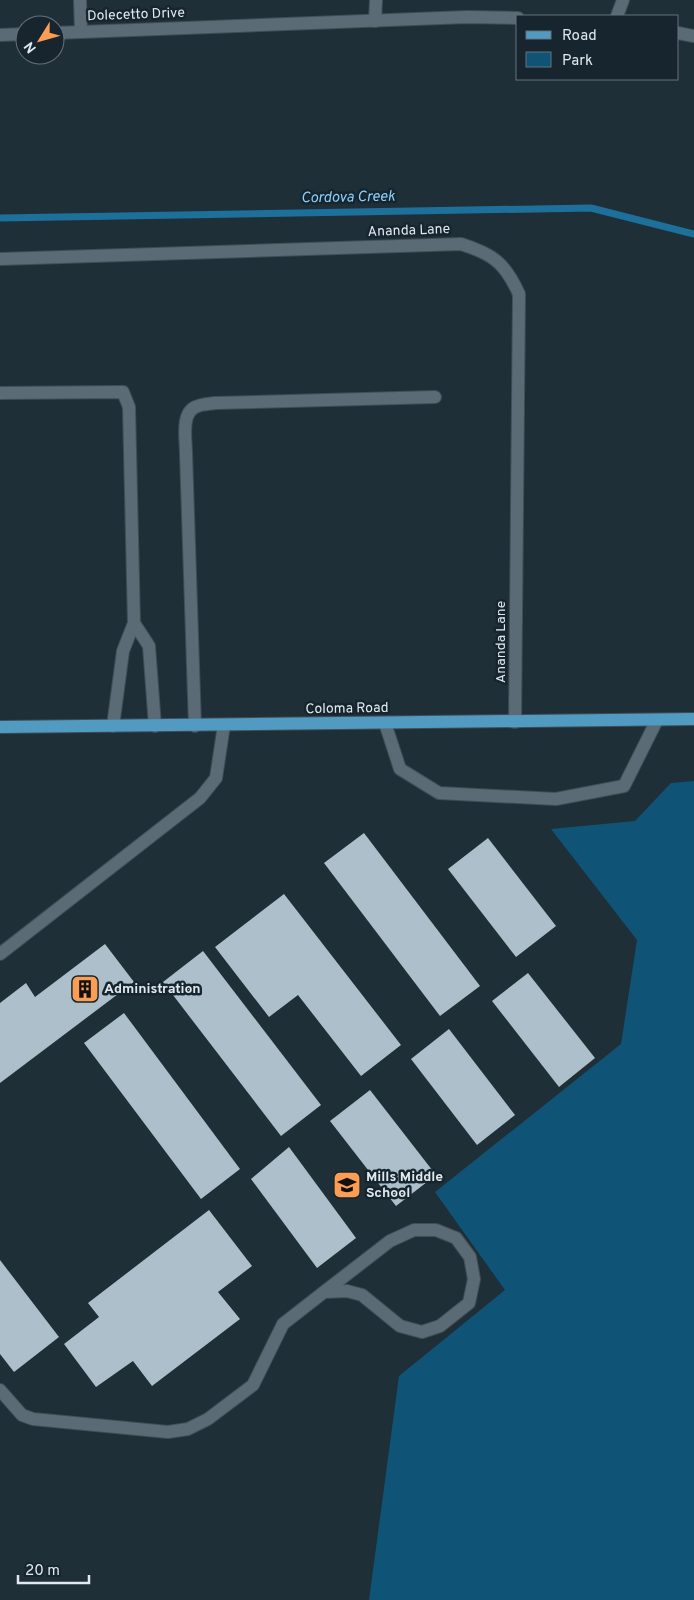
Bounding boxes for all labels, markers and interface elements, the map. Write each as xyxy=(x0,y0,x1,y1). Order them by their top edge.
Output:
street label: Dolecetto Drive xyxy=(87,5,185,25)
north arrow xyxy=(15,15,65,65)
legend xyxy=(516,15,679,80)
text: Road xyxy=(562,27,597,46)
text: N xyxy=(21,38,41,56)
text: Park xyxy=(562,52,593,71)
water label: Cordova Creek xyxy=(301,188,396,208)
street label: Ananda Lane xyxy=(367,221,451,241)
street label: Ananda Lane xyxy=(493,601,510,683)
street label: Coloma Road xyxy=(305,700,389,718)
building icon: Administration xyxy=(70,974,100,1004)
place label: Administration xyxy=(104,981,201,998)
place label: Mills Middle School xyxy=(366,1169,443,1202)
school or university icon: Mills Middle School xyxy=(332,1170,362,1200)
scale bar xyxy=(18,1552,89,1584)
text: 20 m xyxy=(25,1562,60,1581)

